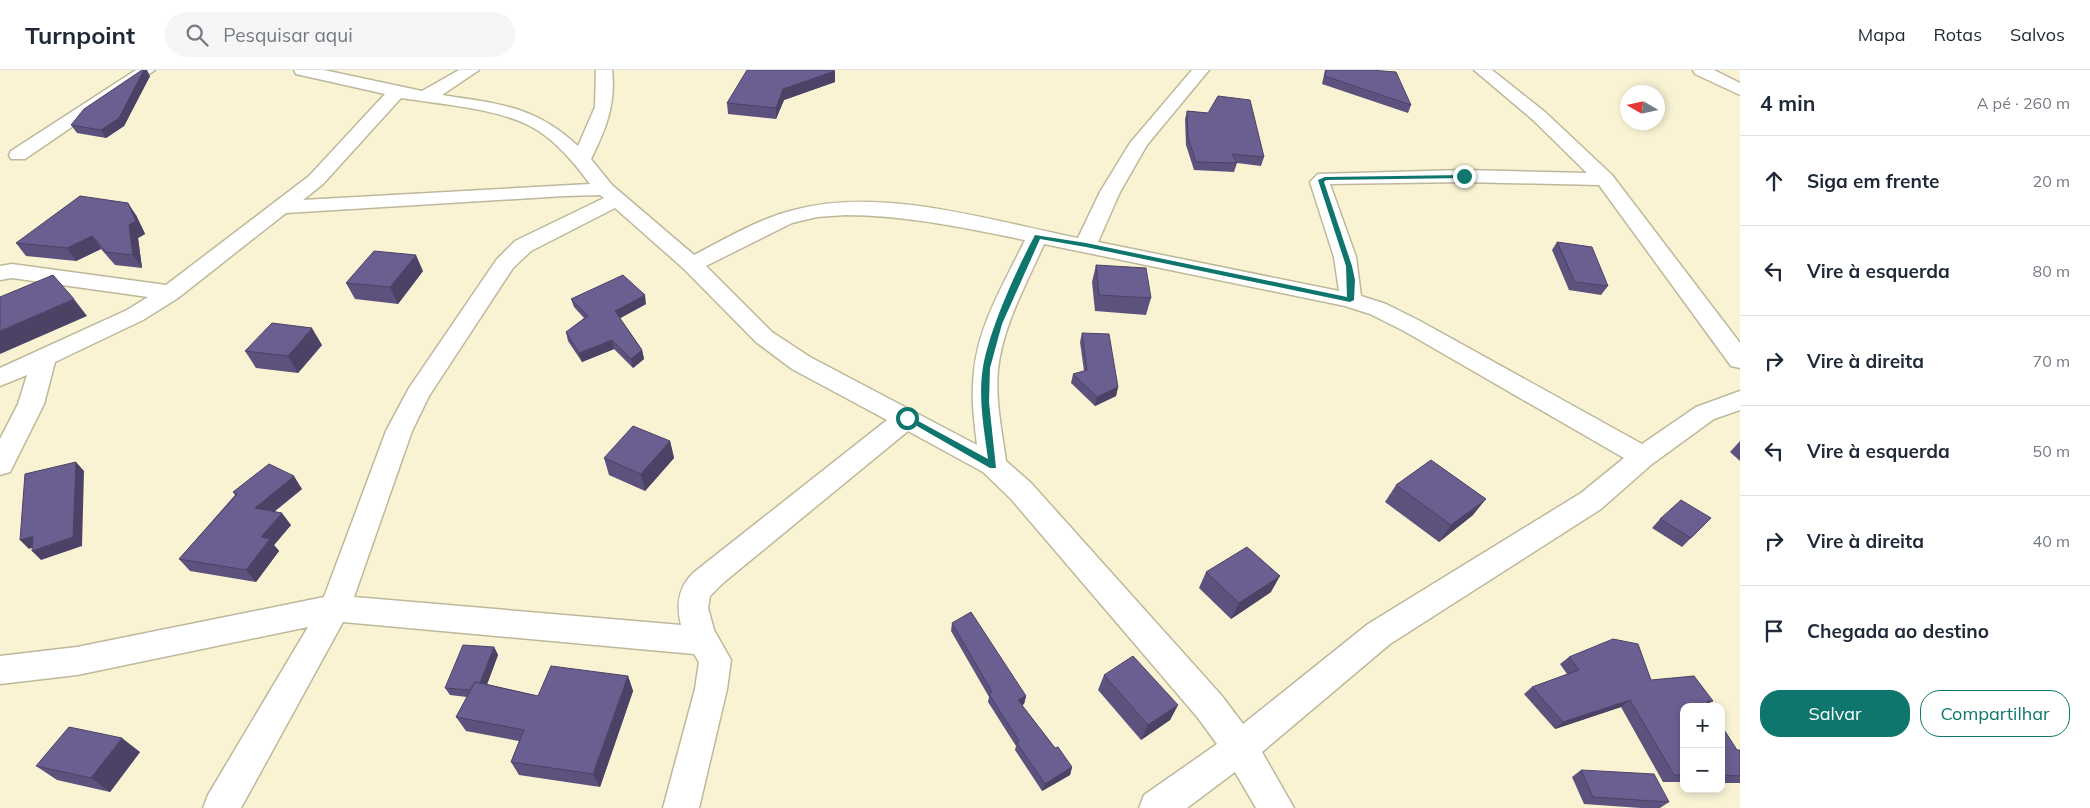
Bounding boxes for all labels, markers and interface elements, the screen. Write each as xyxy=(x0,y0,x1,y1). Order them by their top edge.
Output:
search box xyxy=(165,12,515,57)
text: Turnpoint xyxy=(25,20,135,50)
icon: search xyxy=(183,21,211,49)
text: Pesquisar aqui xyxy=(223,23,353,47)
text: Mapa xyxy=(1858,23,1906,46)
text: Rotas xyxy=(1934,23,1982,46)
text: Salvos xyxy=(2010,23,2065,46)
north arrow xyxy=(1620,85,1665,130)
text: 4 min xyxy=(1760,90,1815,116)
text: A pé · 260 m xyxy=(1977,93,2070,113)
route end xyxy=(1453,165,1476,188)
icon: ahead xyxy=(1760,167,1788,195)
text: Siga em frente xyxy=(1807,169,1939,193)
text: 20 m xyxy=(2033,171,2070,191)
icon: left xyxy=(1760,257,1788,285)
text: Vire à esquerda xyxy=(1807,259,1950,283)
text: 80 m xyxy=(2033,261,2070,281)
icon: right xyxy=(1760,347,1788,375)
text: Vire à direita xyxy=(1807,349,1924,373)
text: 70 m xyxy=(2033,351,2070,371)
route start xyxy=(896,407,919,430)
icon: left xyxy=(1760,437,1788,465)
text: Vire à esquerda xyxy=(1807,439,1950,463)
text: 50 m xyxy=(2033,441,2070,461)
icon: right xyxy=(1760,527,1788,555)
text: Vire à direita xyxy=(1807,529,1924,553)
text: 40 m xyxy=(2033,531,2070,551)
icon: arrive xyxy=(1760,617,1788,645)
text: Chegada ao destino xyxy=(1807,619,1989,643)
button: Salvar xyxy=(1760,690,1910,737)
button: Compartilhar xyxy=(1920,690,2070,737)
map controls xyxy=(1680,703,1725,793)
button: + xyxy=(1680,703,1725,748)
button: − xyxy=(1680,748,1725,793)

